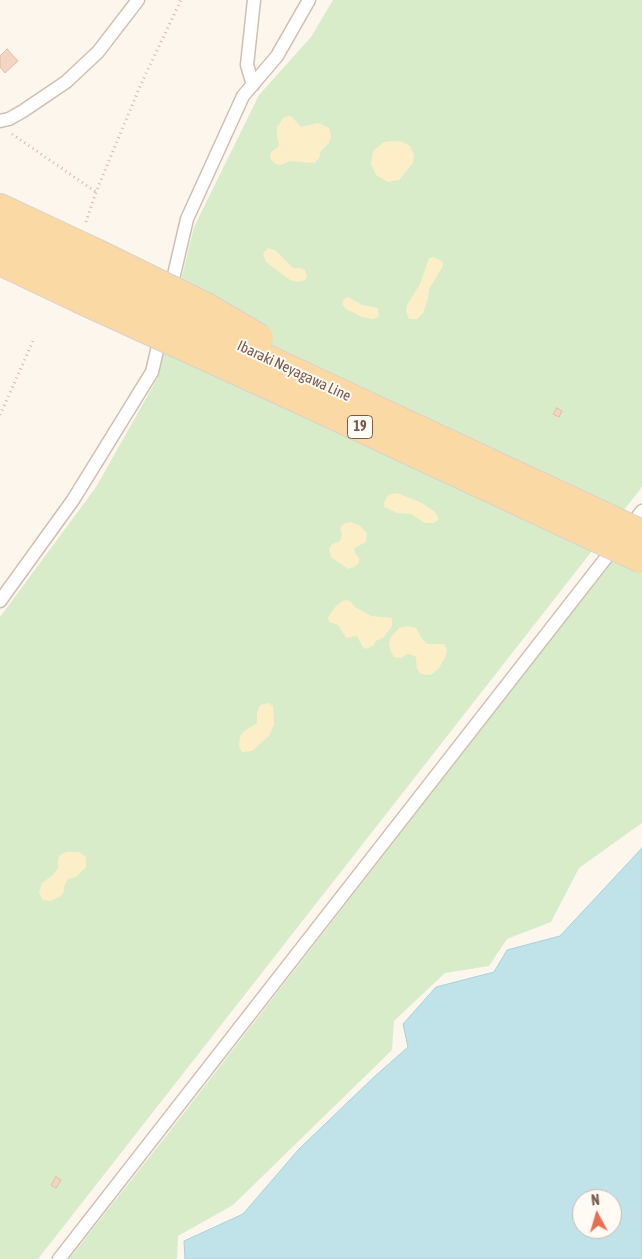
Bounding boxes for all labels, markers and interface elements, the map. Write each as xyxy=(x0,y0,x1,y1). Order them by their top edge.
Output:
street label: Ibaraki Neyagawa Line xyxy=(234,337,354,405)
road number: 19 xyxy=(348,416,372,438)
north arrow xyxy=(572,1189,622,1239)
text: N xyxy=(591,1192,600,1208)

